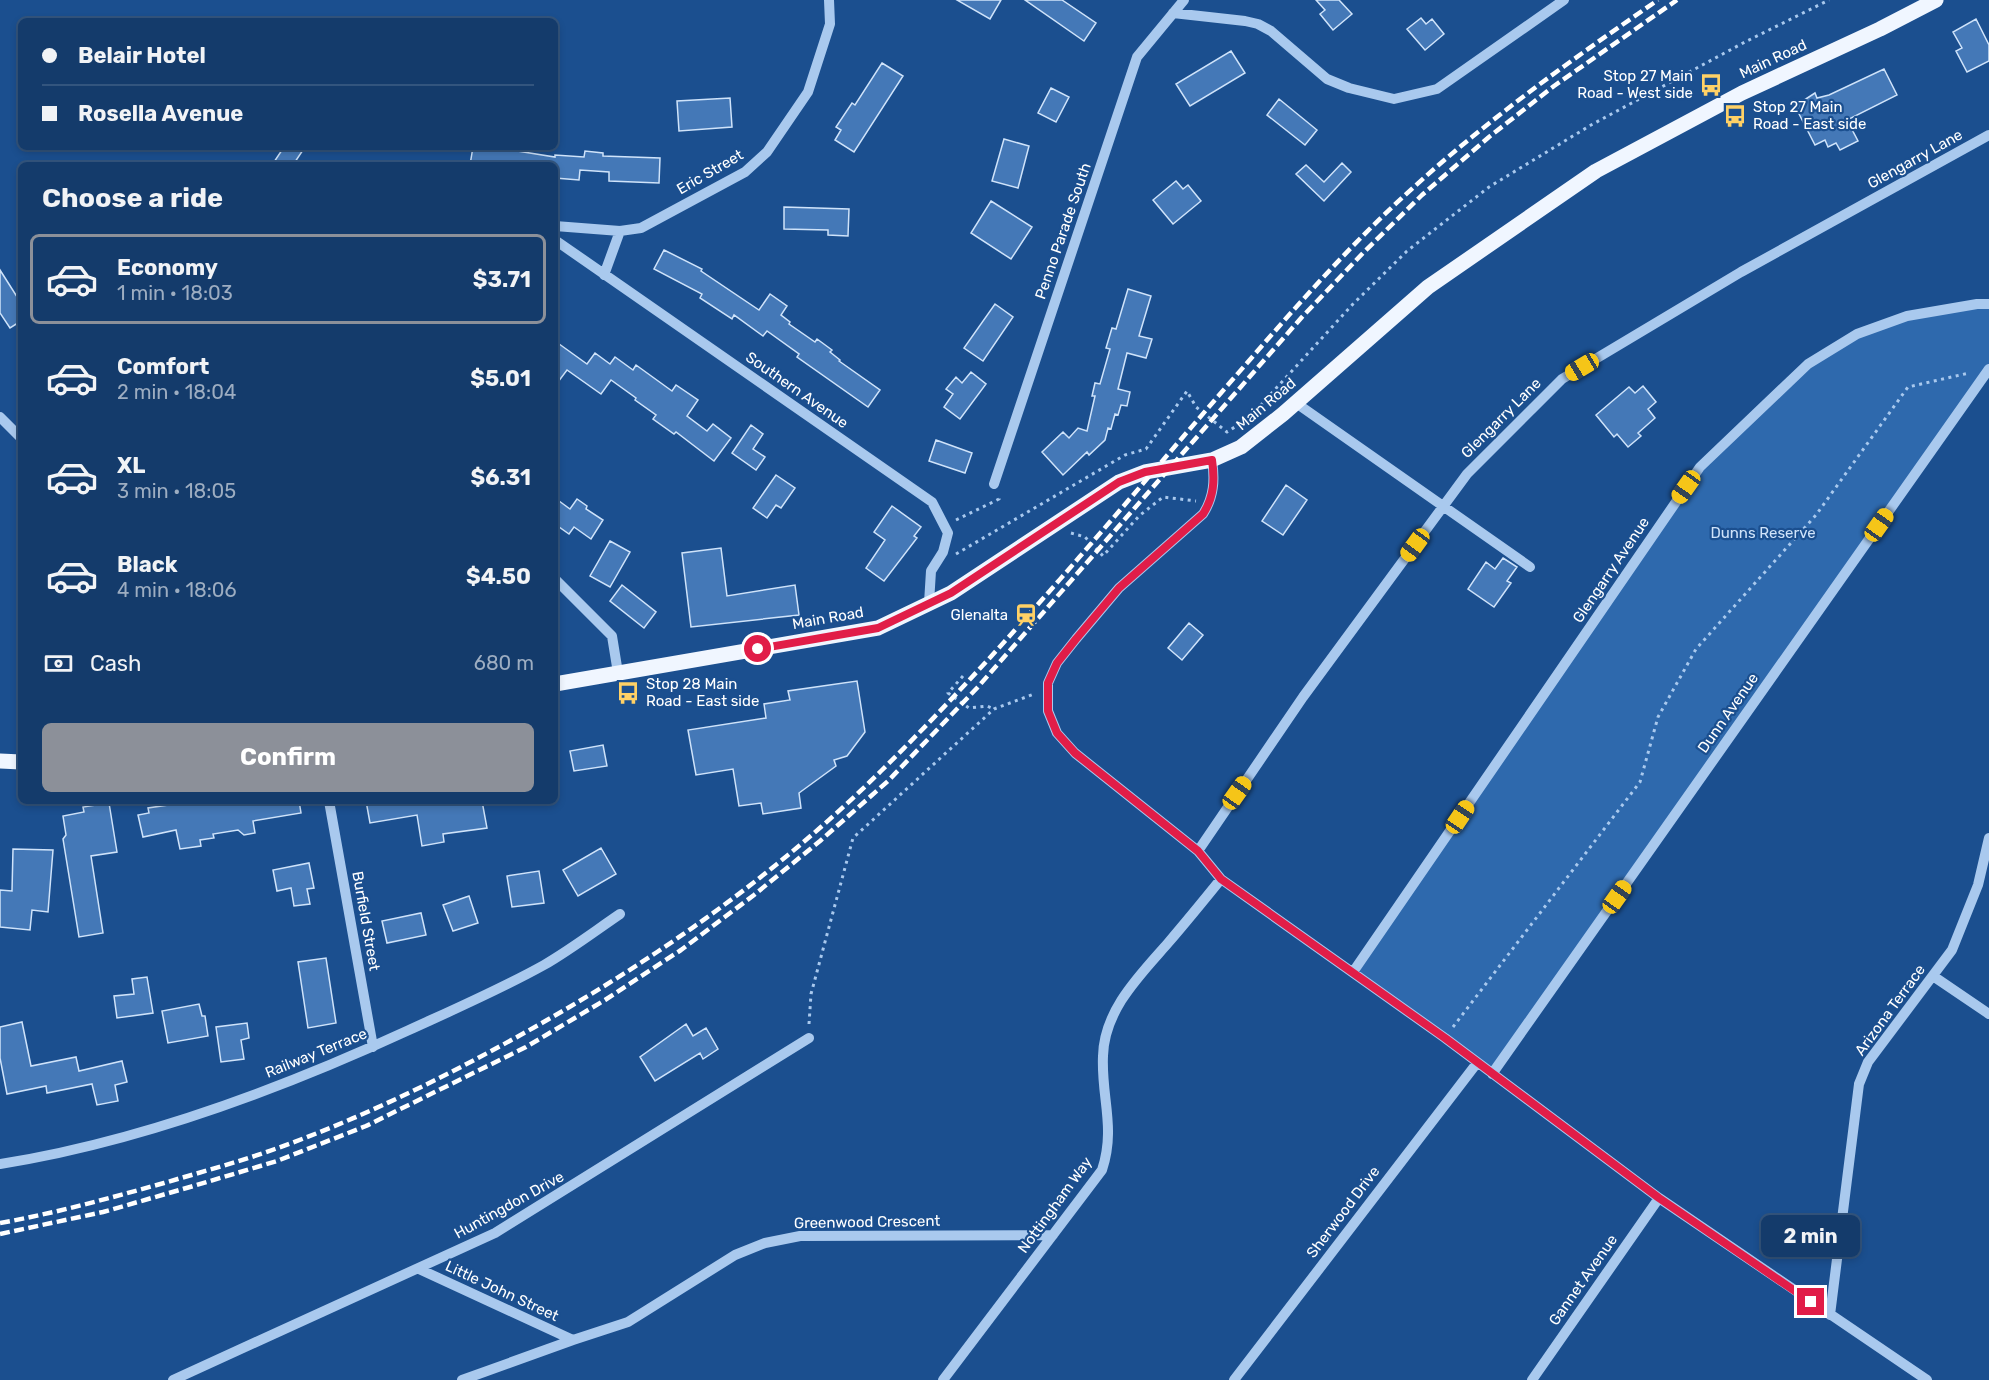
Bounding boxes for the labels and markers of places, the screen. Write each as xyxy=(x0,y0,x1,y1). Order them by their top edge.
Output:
place label: Stop 27 Main Road - West side xyxy=(1577,67,1693,102)
bus stop icon: Stop 27 Main Road - West side xyxy=(1698,72,1724,98)
place label: Stop 27 Main Road - East side xyxy=(1753,98,1866,133)
bus stop icon: Stop 27 Main Road - East side xyxy=(1722,103,1748,129)
station icon: Glenalta xyxy=(1013,602,1039,628)
place label: Glenalta xyxy=(951,606,1008,624)
place label: Stop 28 Main Road - East side xyxy=(646,675,759,710)
bus stop icon: Stop 28 Main Road - East side xyxy=(615,680,641,706)

